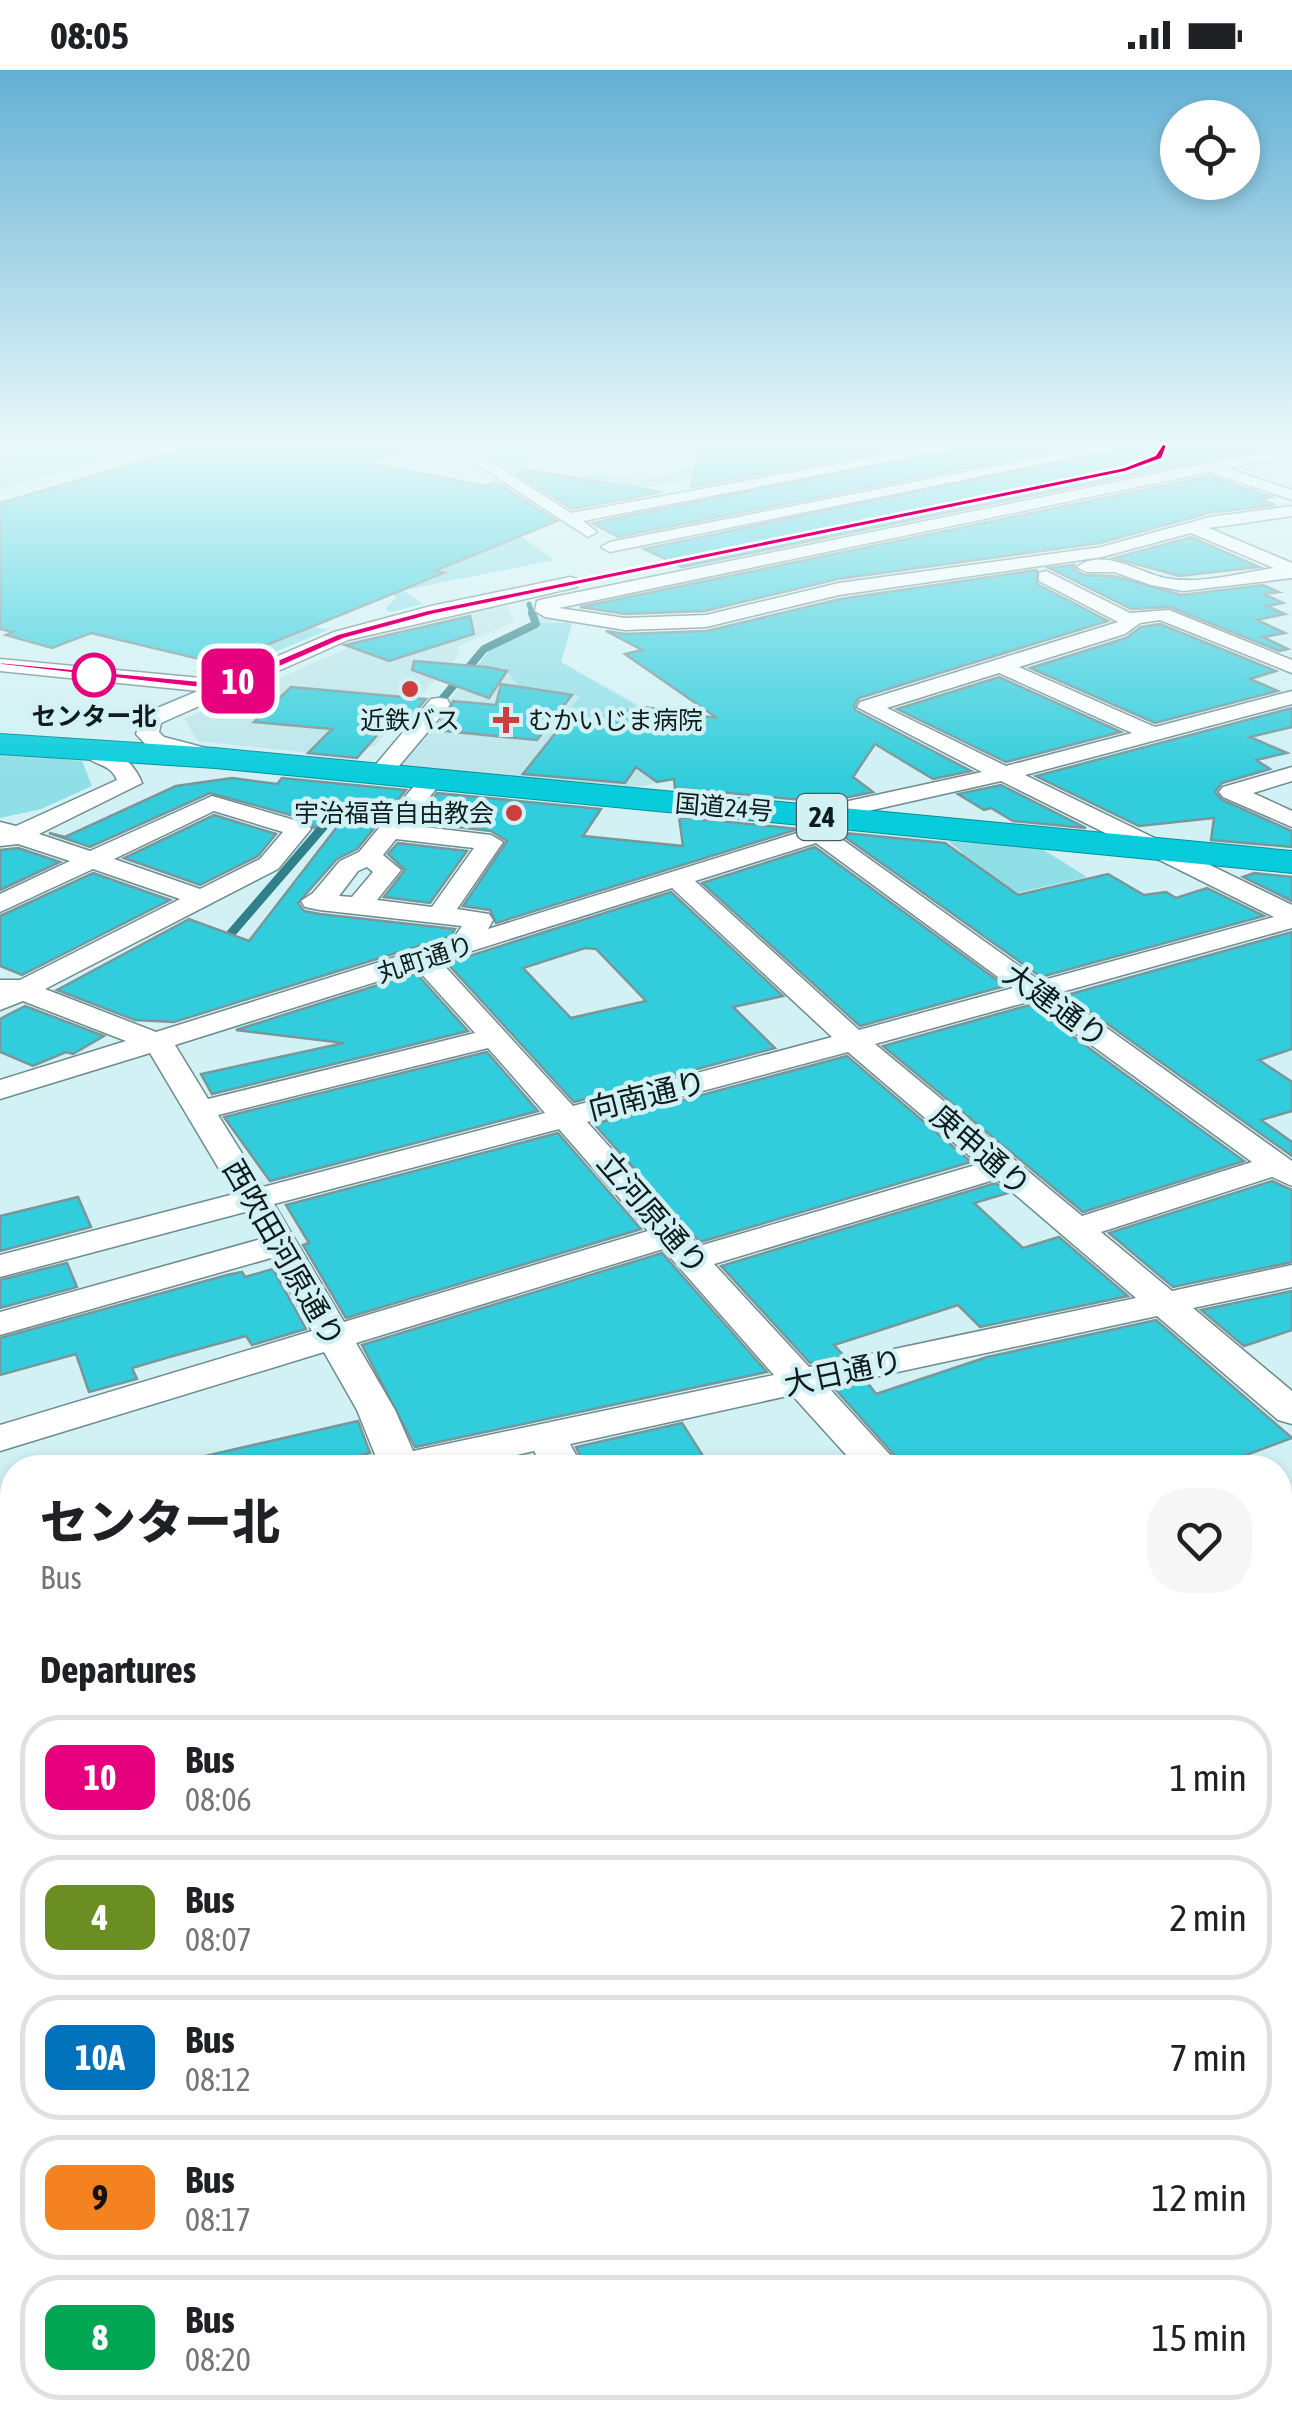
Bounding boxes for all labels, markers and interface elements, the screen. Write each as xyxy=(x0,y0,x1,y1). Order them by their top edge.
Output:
text: 08:05 xyxy=(50,14,129,57)
map controls xyxy=(1160,100,1260,200)
button: locate xyxy=(1160,100,1260,200)
line badge: 10 xyxy=(193,648,283,714)
marker: センター北 xyxy=(73,654,115,696)
text: 10 xyxy=(222,661,254,701)
marker: 近鉄バス xyxy=(399,678,421,700)
place label: センター北 xyxy=(31,702,157,730)
place label: 近鉄バス xyxy=(360,706,460,734)
place label: むかいじま病院 xyxy=(528,706,703,734)
marker: むかいじま病院 xyxy=(493,707,519,733)
street label: 国道24号 xyxy=(674,789,774,825)
road number: 24 xyxy=(797,794,847,840)
place label: 宇治福音自由教会 xyxy=(294,799,494,827)
marker: 宇治福音自由教会 xyxy=(503,802,525,824)
street label: 丸町通り xyxy=(373,930,477,988)
street label: 大建通り xyxy=(997,956,1115,1054)
street label: 向南通り xyxy=(585,1064,709,1126)
street label: 庚申通り xyxy=(925,1098,1037,1202)
street label: 立河原通り xyxy=(591,1145,715,1281)
street label: 西吹田河原通り xyxy=(217,1154,351,1352)
street label: 大日通り xyxy=(781,1343,905,1401)
button: heart xyxy=(1147,1488,1252,1593)
text: センター北 xyxy=(40,1494,280,1549)
text: Bus xyxy=(40,1559,82,1596)
text: Departures xyxy=(40,1648,196,1691)
text: Bus xyxy=(185,1738,235,1781)
text: 1 min xyxy=(1169,1756,1247,1799)
text: 10 xyxy=(84,1757,116,1797)
text: 08:06 xyxy=(185,1781,252,1818)
text: Bus xyxy=(185,1878,235,1921)
text: 2 min xyxy=(1169,1896,1247,1939)
text: 4 xyxy=(92,1897,108,1937)
text: 08:07 xyxy=(185,1921,252,1958)
text: Bus xyxy=(185,2018,235,2061)
text: 7 min xyxy=(1169,2036,1247,2079)
text: 10A xyxy=(75,2037,125,2077)
text: 08:12 xyxy=(185,2061,251,2098)
text: Bus xyxy=(185,2158,235,2201)
text: 12 min xyxy=(1152,2176,1247,2219)
text: 9 xyxy=(92,2177,108,2217)
text: 08:17 xyxy=(185,2201,251,2238)
text: Bus xyxy=(185,2298,235,2341)
text: 15 min xyxy=(1152,2316,1247,2359)
text: 8 xyxy=(92,2317,108,2357)
text: 08:20 xyxy=(185,2341,251,2378)

